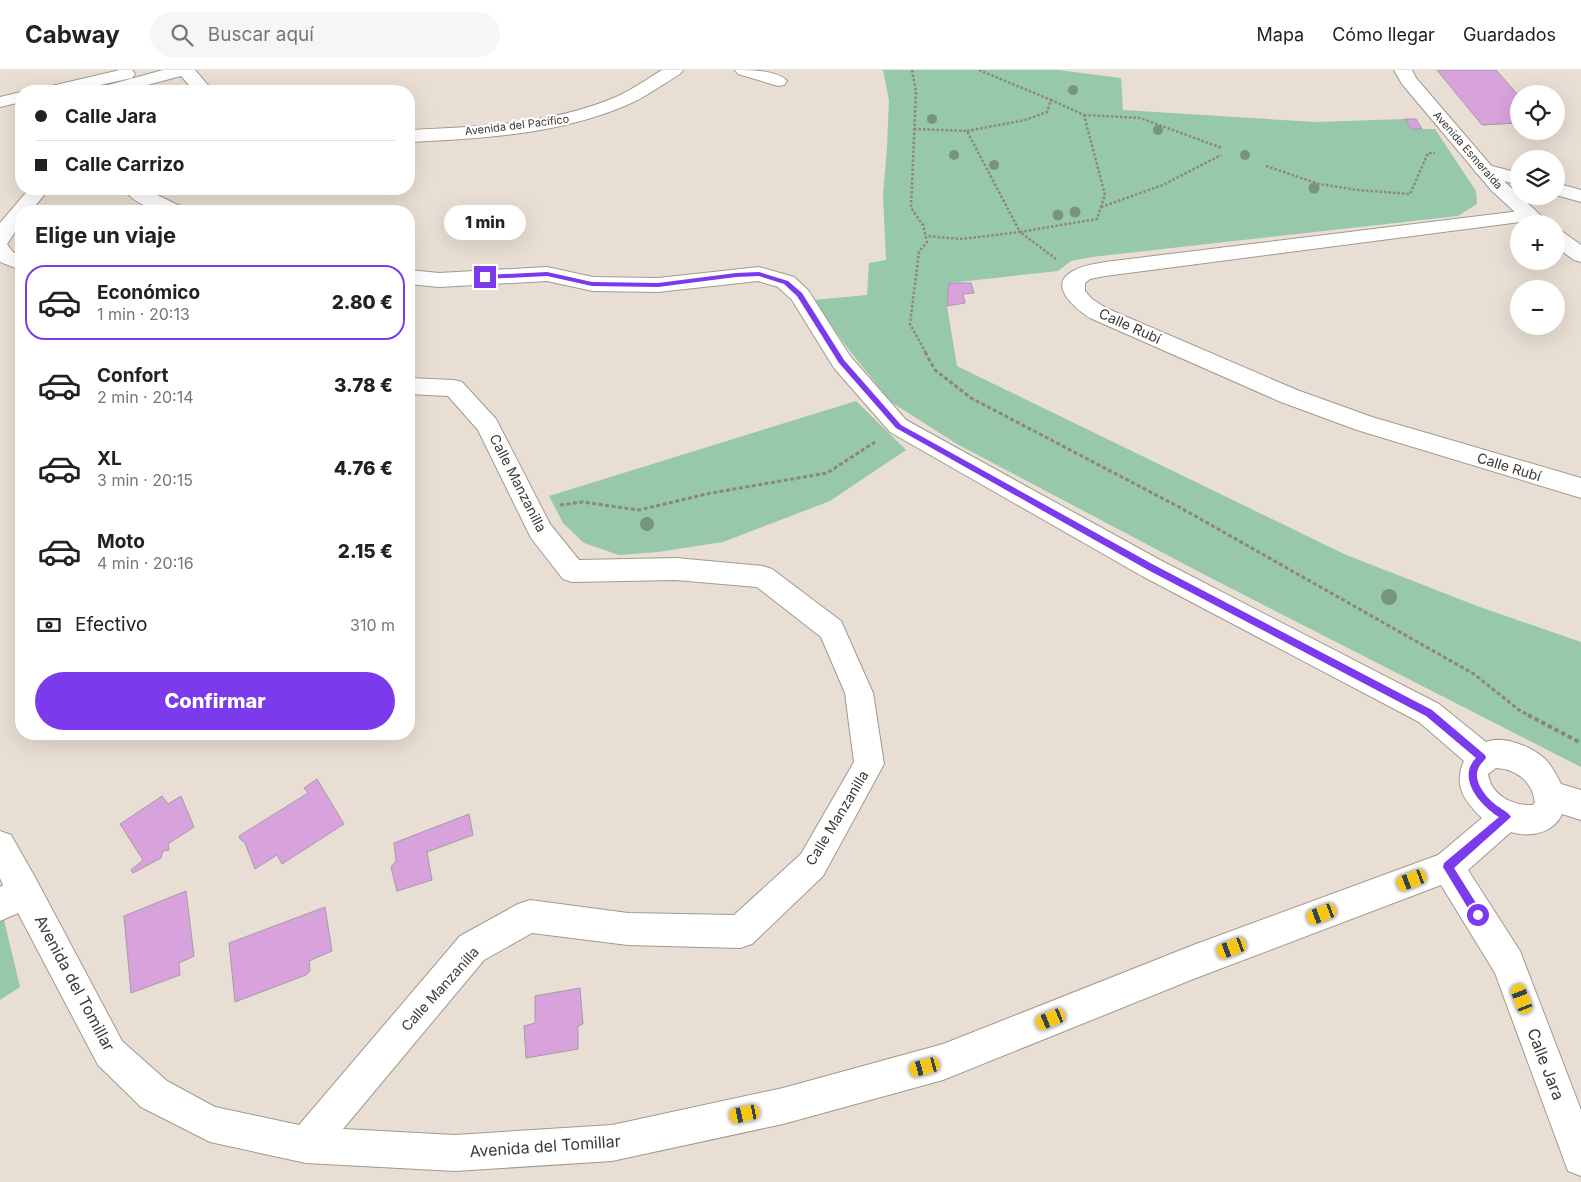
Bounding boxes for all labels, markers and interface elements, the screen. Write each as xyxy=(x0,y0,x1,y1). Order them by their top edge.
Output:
search box xyxy=(150,12,500,57)
text: Cabway xyxy=(25,20,120,49)
icon: search xyxy=(168,21,196,49)
text: Buscar aquí xyxy=(208,23,314,46)
text: Mapa xyxy=(1257,24,1304,45)
text: Cómo llegar xyxy=(1332,24,1435,45)
text: Guardados xyxy=(1463,24,1556,45)
map controls xyxy=(1510,85,1565,335)
button: locate xyxy=(1510,85,1565,140)
text: Calle Jara xyxy=(65,105,157,128)
street label: Avenida Esmeralda xyxy=(1430,108,1506,192)
street label: Avenida del Pacífico xyxy=(464,112,570,138)
button: layers xyxy=(1510,150,1565,205)
text: Calle Carrizo xyxy=(65,153,184,176)
callout: 1 min xyxy=(444,204,526,240)
text: 1 min xyxy=(465,212,505,232)
button: + xyxy=(1510,215,1565,270)
text: Elige un viaje xyxy=(35,222,176,248)
route end xyxy=(474,266,496,288)
icon: car xyxy=(37,280,82,325)
button: − xyxy=(1510,280,1565,335)
text: Económico xyxy=(97,281,200,304)
text: 2.80 € xyxy=(332,291,393,314)
text: 1 min · 20:13 xyxy=(97,304,190,324)
street label: Calle Rubí xyxy=(1096,304,1164,347)
icon: car xyxy=(37,363,82,408)
text: Confort xyxy=(97,364,168,387)
text: 3.78 € xyxy=(334,374,393,397)
text: 2 min · 20:14 xyxy=(97,387,194,407)
street label: Calle Manzanilla xyxy=(486,431,550,535)
icon: car xyxy=(37,446,82,491)
text: XL xyxy=(97,447,122,470)
street label: Calle Rubí xyxy=(1475,449,1544,485)
text: 4.76 € xyxy=(334,457,393,480)
text: 3 min · 20:15 xyxy=(97,470,193,490)
icon: car xyxy=(37,529,82,574)
text: Moto xyxy=(97,530,145,553)
text: 2.15 € xyxy=(338,540,393,563)
text: 4 min · 20:16 xyxy=(97,553,194,573)
icon: cash xyxy=(35,611,63,639)
text: Efectivo xyxy=(75,613,147,636)
text: 310 m xyxy=(350,615,395,635)
button: Confirmar xyxy=(35,672,395,730)
street label: Calle Manzanilla xyxy=(802,767,872,868)
car xyxy=(1395,868,1428,892)
car xyxy=(1305,902,1338,926)
route start xyxy=(1467,904,1489,926)
street label: Avenida del Tomillar xyxy=(31,911,119,1055)
car xyxy=(1215,936,1248,960)
street label: Calle Manzanilla xyxy=(397,943,482,1034)
car xyxy=(1509,982,1534,1016)
car xyxy=(1034,1006,1067,1032)
street label: Calle Jara xyxy=(1523,1025,1569,1103)
car xyxy=(908,1056,941,1078)
car xyxy=(728,1104,761,1124)
street label: Avenida del Tomillar xyxy=(469,1131,621,1161)

